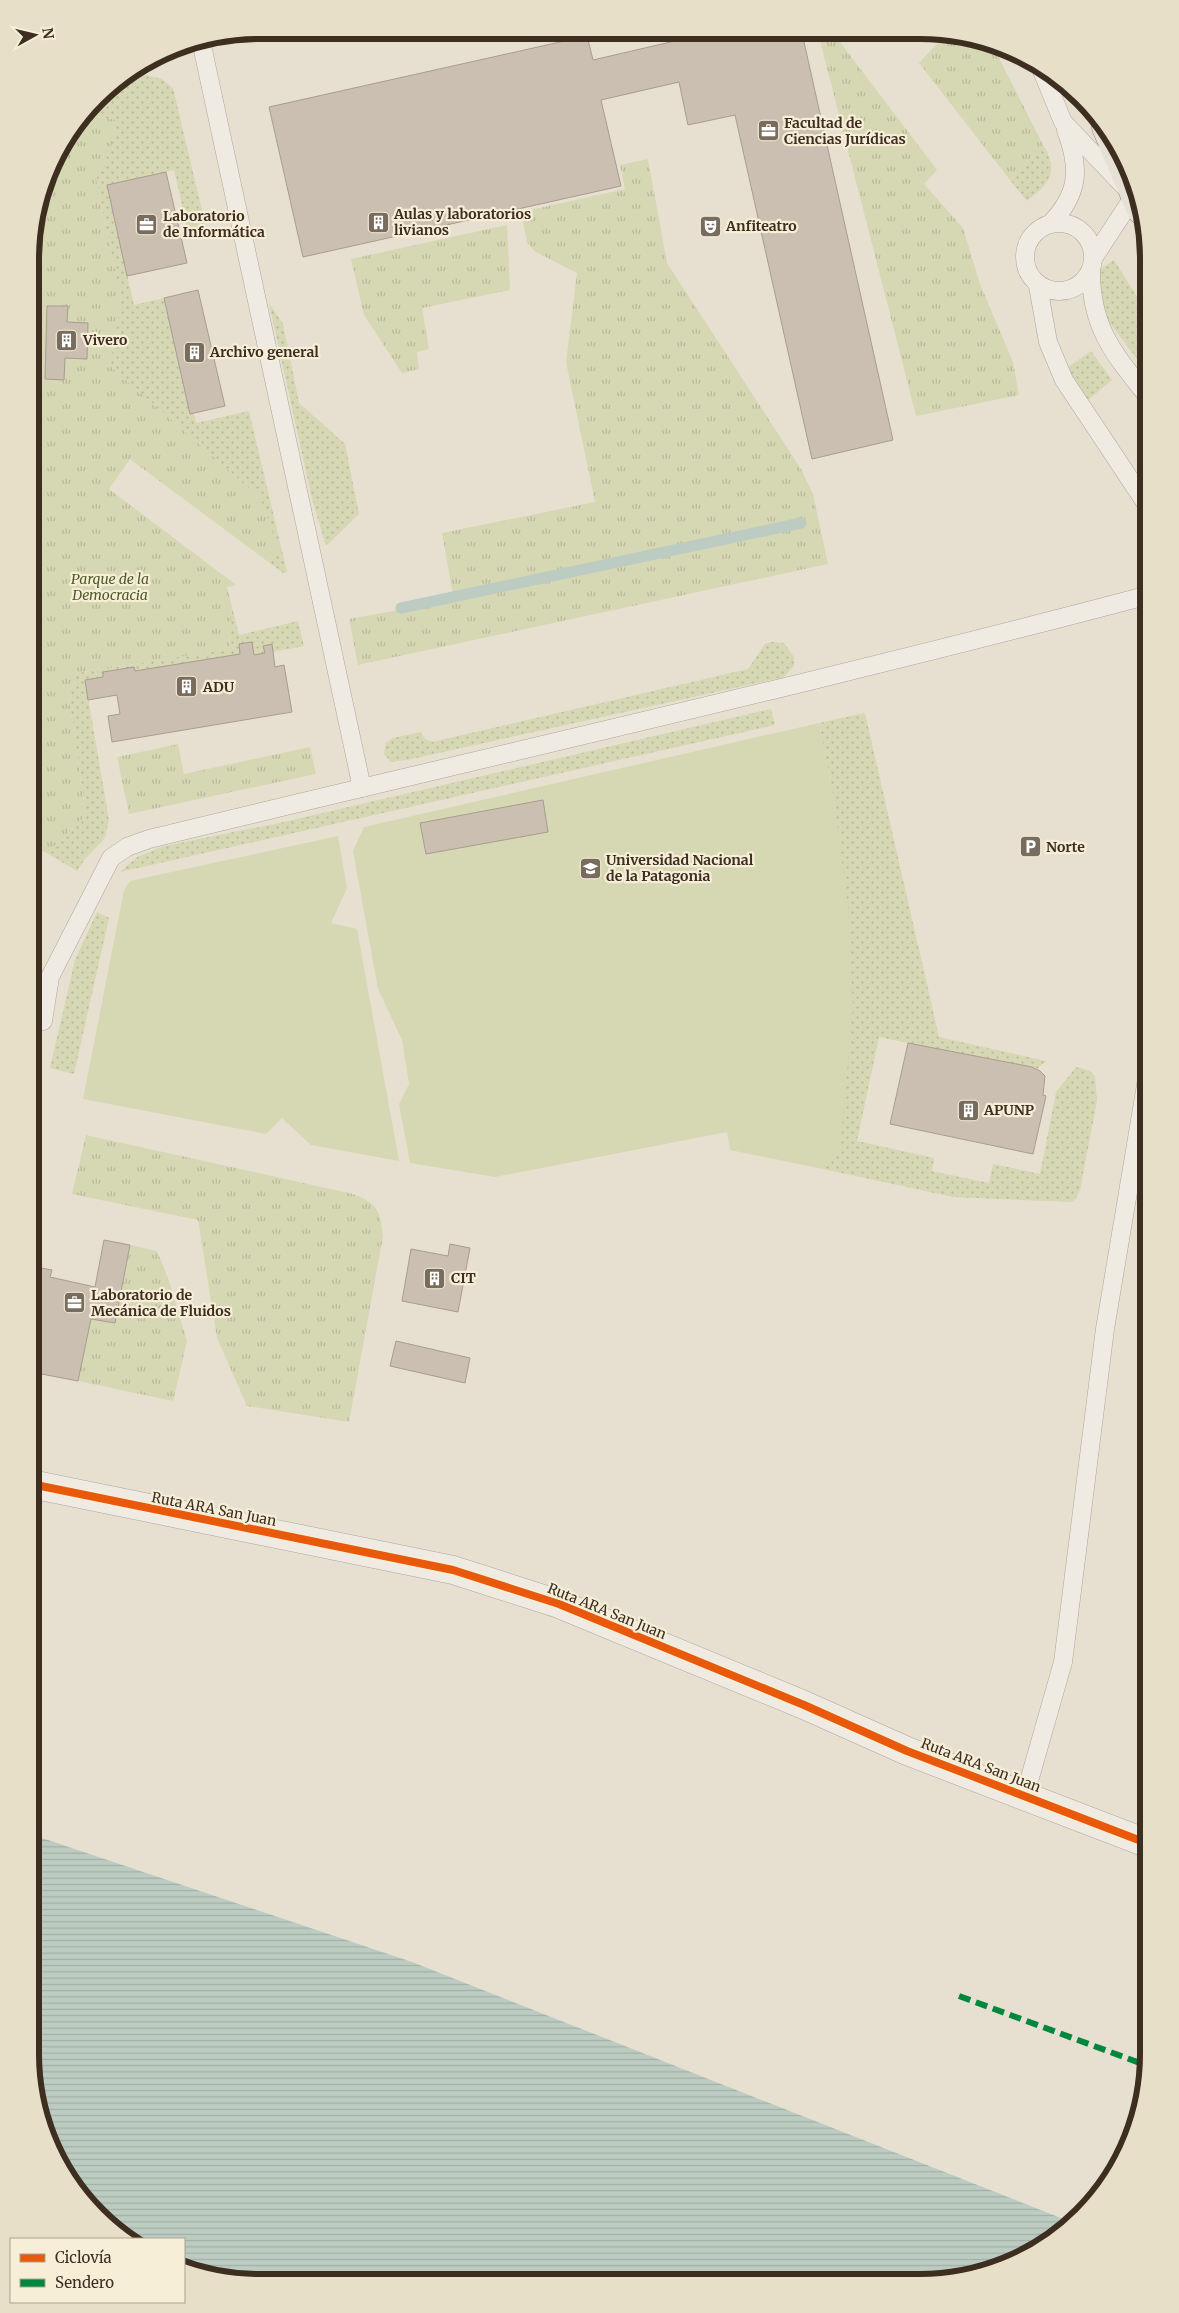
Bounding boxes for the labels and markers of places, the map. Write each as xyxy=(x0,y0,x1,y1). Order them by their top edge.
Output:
place label: Facultad de Ciencias Jurídicas xyxy=(784,114,906,148)
office icon: Facultad de Ciencias Jurídicas xyxy=(756,119,780,143)
place label: Aulas y laboratorios livianos xyxy=(393,205,531,239)
place label: Laboratorio de Informática xyxy=(163,207,265,241)
building icon: Aulas y laboratorios livianos xyxy=(366,210,390,234)
office icon: Laboratorio de Informática xyxy=(135,212,159,236)
theatre icon: Anfiteatro xyxy=(698,214,722,238)
place label: Anfiteatro xyxy=(725,217,797,235)
building icon: Vivero xyxy=(55,328,79,352)
place label: Vivero xyxy=(82,331,127,349)
building icon: Archivo general xyxy=(182,340,206,364)
place label: Archivo general xyxy=(209,343,319,361)
building icon: ADU xyxy=(175,675,199,699)
place label: ADU xyxy=(202,678,235,696)
parking icon: Norte xyxy=(1018,835,1042,859)
place label: Norte xyxy=(1046,838,1085,856)
place label: Universidad Nacional de la Patagonia xyxy=(606,851,754,885)
school or university icon: Universidad Nacional de la Patagonia xyxy=(578,856,602,880)
building icon: APUNP xyxy=(956,1098,980,1122)
place label: APUNP xyxy=(983,1101,1034,1119)
building icon: CIT xyxy=(423,1266,447,1290)
place label: CIT xyxy=(451,1269,476,1287)
place label: Laboratorio de Mecánica de Fluidos xyxy=(91,1286,231,1320)
office icon: Laboratorio de Mecánica de Fluidos xyxy=(63,1291,87,1315)

